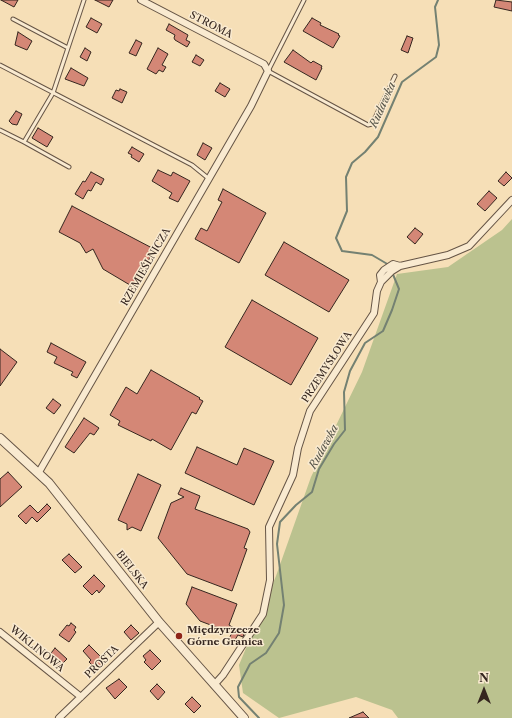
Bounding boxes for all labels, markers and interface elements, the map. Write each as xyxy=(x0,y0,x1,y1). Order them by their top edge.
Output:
street label: STROMA xyxy=(188,9,234,41)
water label: Rudawka xyxy=(367,80,399,130)
street label: RZEMIEŚLNICZA xyxy=(119,226,173,308)
street label: PRZEMYSŁOWA xyxy=(299,329,355,405)
water label: Rudawka xyxy=(307,423,341,471)
street label: BIELSKA xyxy=(113,548,151,592)
street label: WIKLINOWA xyxy=(7,623,67,675)
place label: Międzyrzecze Górne Granica xyxy=(187,624,263,648)
marker: Międzyrzecze Górne Granica xyxy=(174,631,184,641)
street label: PROSTA xyxy=(83,643,121,681)
north arrow xyxy=(464,670,504,710)
text: N xyxy=(479,671,489,685)

